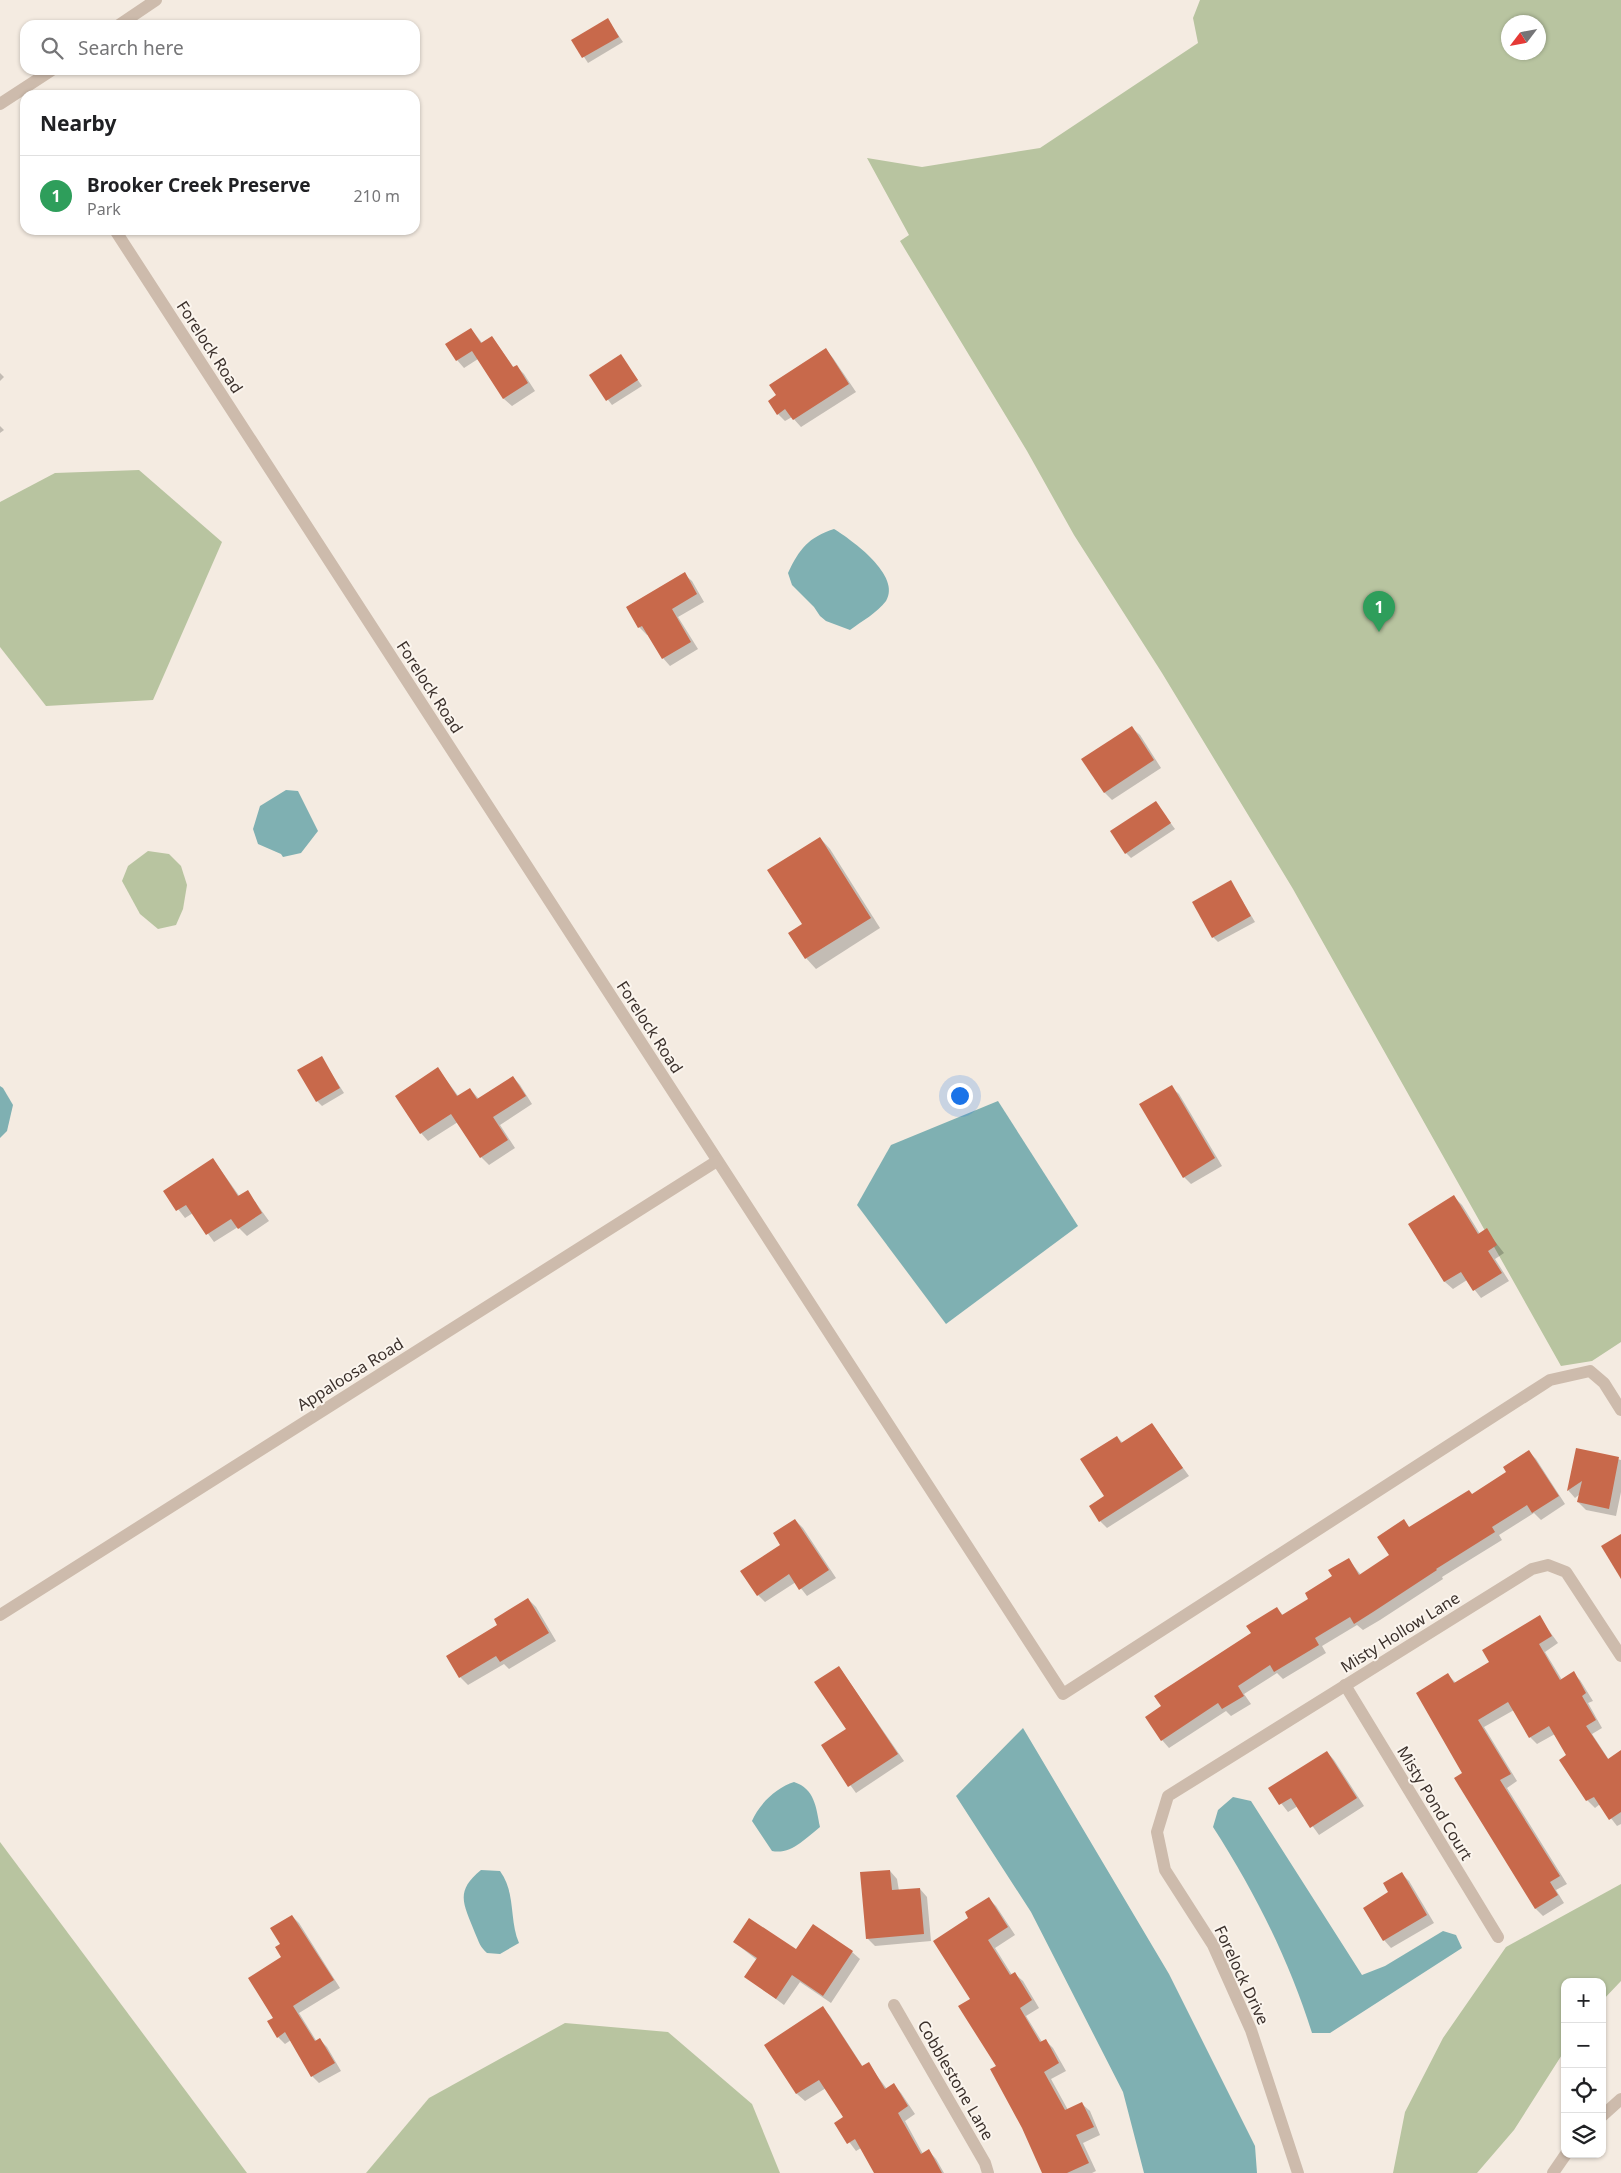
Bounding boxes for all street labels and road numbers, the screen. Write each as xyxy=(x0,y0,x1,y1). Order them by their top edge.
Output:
street label: Forelock Road xyxy=(172,297,248,397)
street label: Forelock Road xyxy=(392,637,468,737)
street label: Forelock Road xyxy=(612,977,688,1077)
street label: Appaloosa Road xyxy=(293,1332,407,1416)
street label: Misty Hollow Lane xyxy=(1336,1586,1464,1678)
street label: Misty Pond Court xyxy=(1392,1742,1478,1864)
street label: Forelock Drive xyxy=(1209,1922,1275,2028)
street label: Cobblestone Lane xyxy=(913,2016,999,2144)

